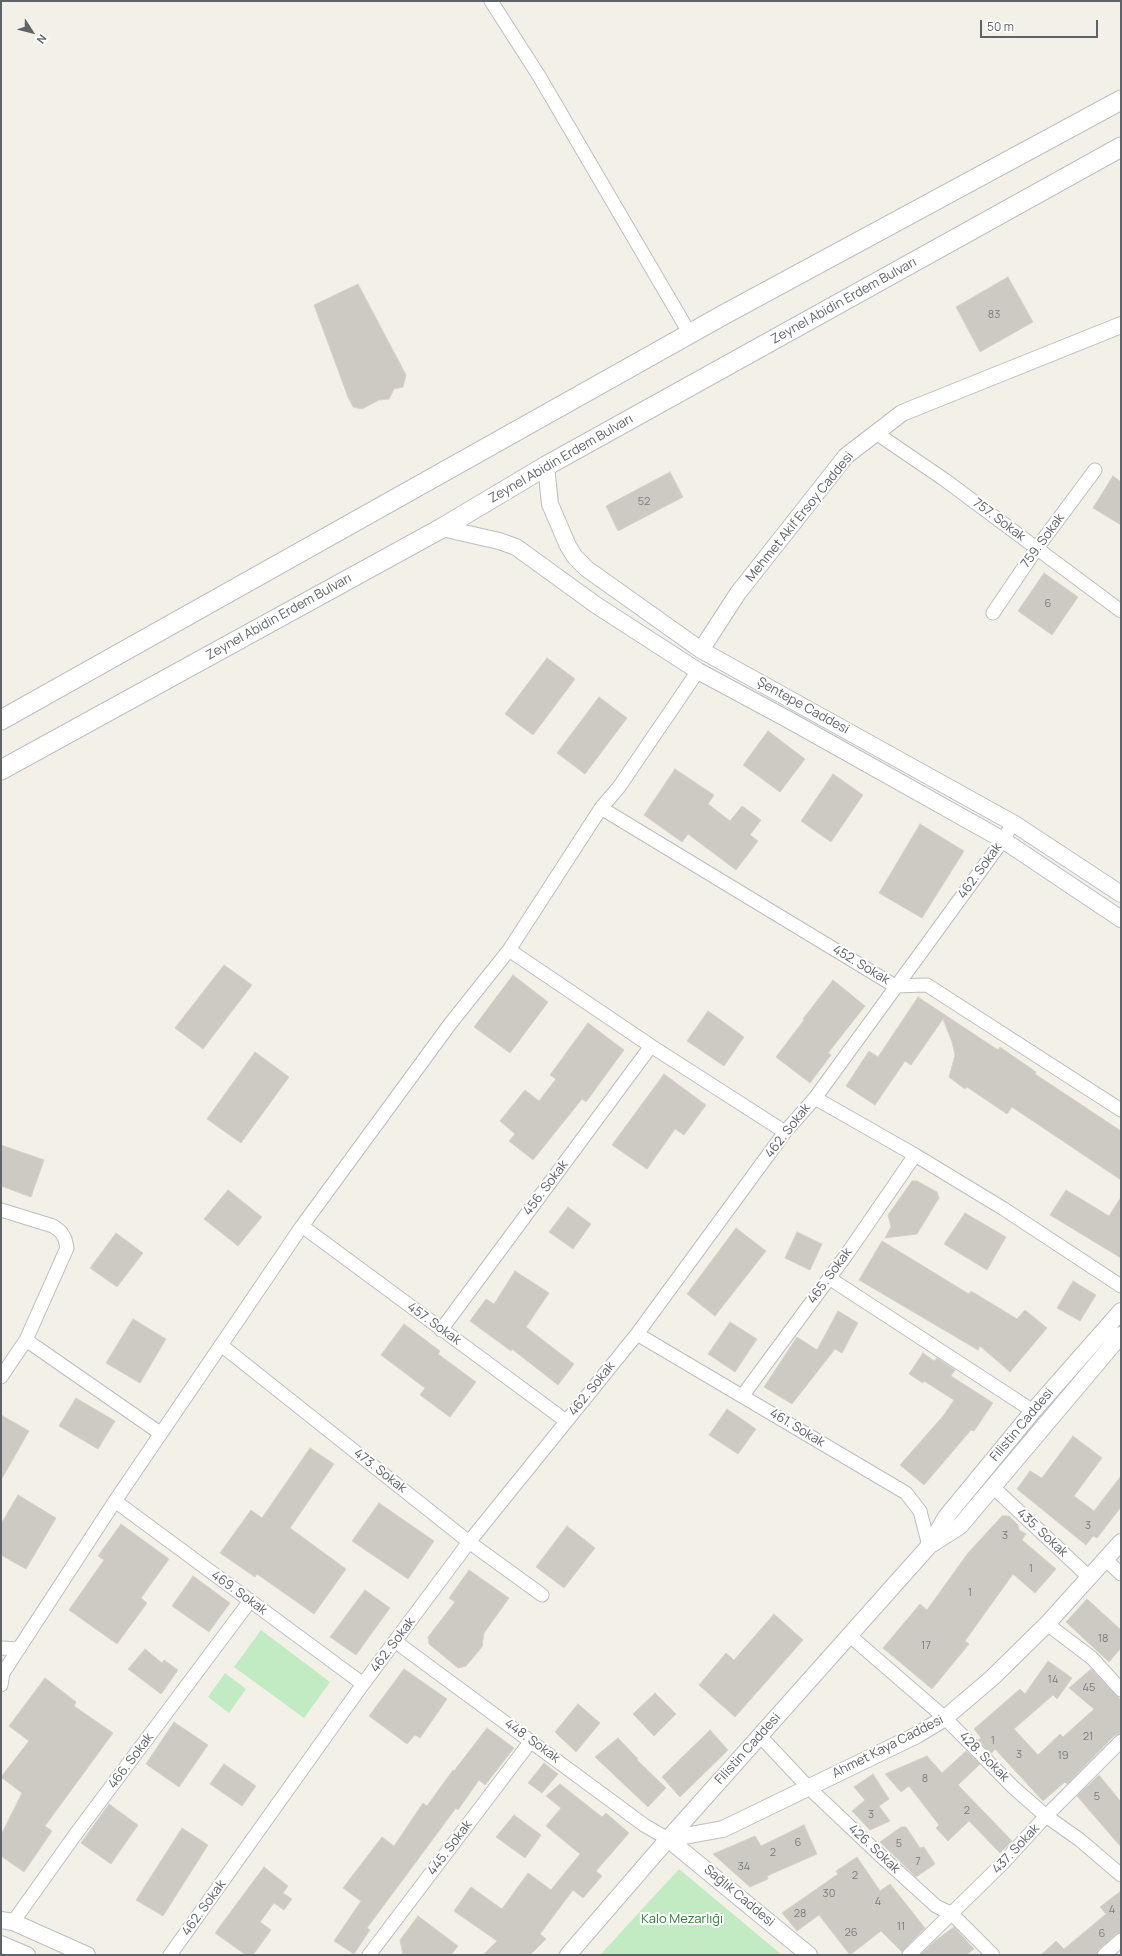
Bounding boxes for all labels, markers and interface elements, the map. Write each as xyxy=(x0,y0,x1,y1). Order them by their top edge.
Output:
north arrow xyxy=(12,12,52,52)
scale bar xyxy=(982,12,1100,38)
text: 50 m xyxy=(987,18,1014,35)
text: N xyxy=(34,32,51,47)
street label: Zeynel Abidin Erdem Bulvarı xyxy=(769,254,919,348)
house number: 83 xyxy=(988,308,1000,322)
street label: Zeynel Abidin Erdem Bulvarı xyxy=(486,411,636,507)
street label: Mehmet Akif Ersoy Caddesi xyxy=(743,449,857,585)
house number: 52 xyxy=(638,495,650,509)
street label: 757. Sokak xyxy=(970,495,1028,545)
street label: 759. Sokak xyxy=(1018,511,1068,571)
street label: Zeynel Abidin Erdem Bulvarı xyxy=(204,570,354,664)
house number: 6 xyxy=(1045,597,1051,611)
street label: Şentepe Caddesi xyxy=(754,674,852,738)
street label: 462. Sokak xyxy=(955,840,1005,902)
street label: 452. Sokak xyxy=(830,942,892,988)
street label: 462. Sokak xyxy=(762,1101,814,1161)
street label: 456. Sokak xyxy=(520,1157,572,1219)
street label: 465. Sokak xyxy=(805,1245,855,1307)
street label: 457. Sokak xyxy=(404,1299,464,1349)
street label: 462. Sokak xyxy=(566,1359,618,1419)
street label: Filistin Caddesi xyxy=(987,1385,1057,1465)
street label: 461. Sokak xyxy=(766,1405,828,1451)
street label: 473. Sokak xyxy=(350,1445,410,1497)
street label: 435. Sokak xyxy=(1013,1505,1071,1561)
house number: 3 xyxy=(1085,1519,1091,1533)
house number: 3 xyxy=(1002,1529,1008,1543)
house number: 1 xyxy=(1029,1562,1033,1576)
street label: 469. Sokak xyxy=(208,1568,270,1618)
house number: 1 xyxy=(968,1586,972,1600)
street label: 462. Sokak xyxy=(367,1614,419,1676)
house number: 18 xyxy=(1098,1632,1108,1646)
house number: 17 xyxy=(921,1639,931,1653)
house number: 14 xyxy=(1048,1673,1058,1687)
house number: 45 xyxy=(1083,1681,1095,1695)
street label: Filistin Caddesi xyxy=(712,1710,784,1788)
street label: Ahmet Kaya Caddesi xyxy=(830,1712,946,1782)
street label: 448. Sokak xyxy=(501,1716,563,1766)
street label: 428. Sokak xyxy=(956,1729,1012,1785)
street label: 466. Sokak xyxy=(105,1730,157,1792)
house number: 21 xyxy=(1083,1730,1093,1744)
house number: 1 xyxy=(991,1734,995,1748)
house number: 3 xyxy=(1016,1748,1022,1762)
house number: 19 xyxy=(1057,1749,1069,1763)
house number: 8 xyxy=(922,1772,928,1786)
house number: 5 xyxy=(1094,1790,1100,1804)
house number: 2 xyxy=(964,1804,970,1818)
house number: 3 xyxy=(868,1808,874,1822)
street label: 445. Sokak xyxy=(424,1817,476,1879)
street label: 426. Sokak xyxy=(845,1821,903,1877)
street label: 437. Sokak xyxy=(989,1821,1043,1877)
house number: 6 xyxy=(795,1836,801,1850)
house number: 5 xyxy=(896,1837,902,1851)
house number: 2 xyxy=(770,1846,776,1860)
house number: 7 xyxy=(915,1855,921,1869)
house number: 34 xyxy=(738,1860,750,1874)
street label: Sağlık Caddesi xyxy=(700,1862,778,1930)
house number: 2 xyxy=(852,1869,858,1883)
street label: 462. Sokak xyxy=(179,1877,229,1939)
house number: 30 xyxy=(823,1887,835,1901)
house number: 4 xyxy=(875,1895,881,1909)
house number: 4 xyxy=(1109,1903,1115,1917)
house number: 28 xyxy=(794,1907,806,1921)
park label: Kalo Mezarlığı xyxy=(641,1911,723,1927)
house number: 11 xyxy=(897,1920,905,1934)
house number: 26 xyxy=(844,1926,858,1940)
house number: 6 xyxy=(1099,1927,1105,1941)

